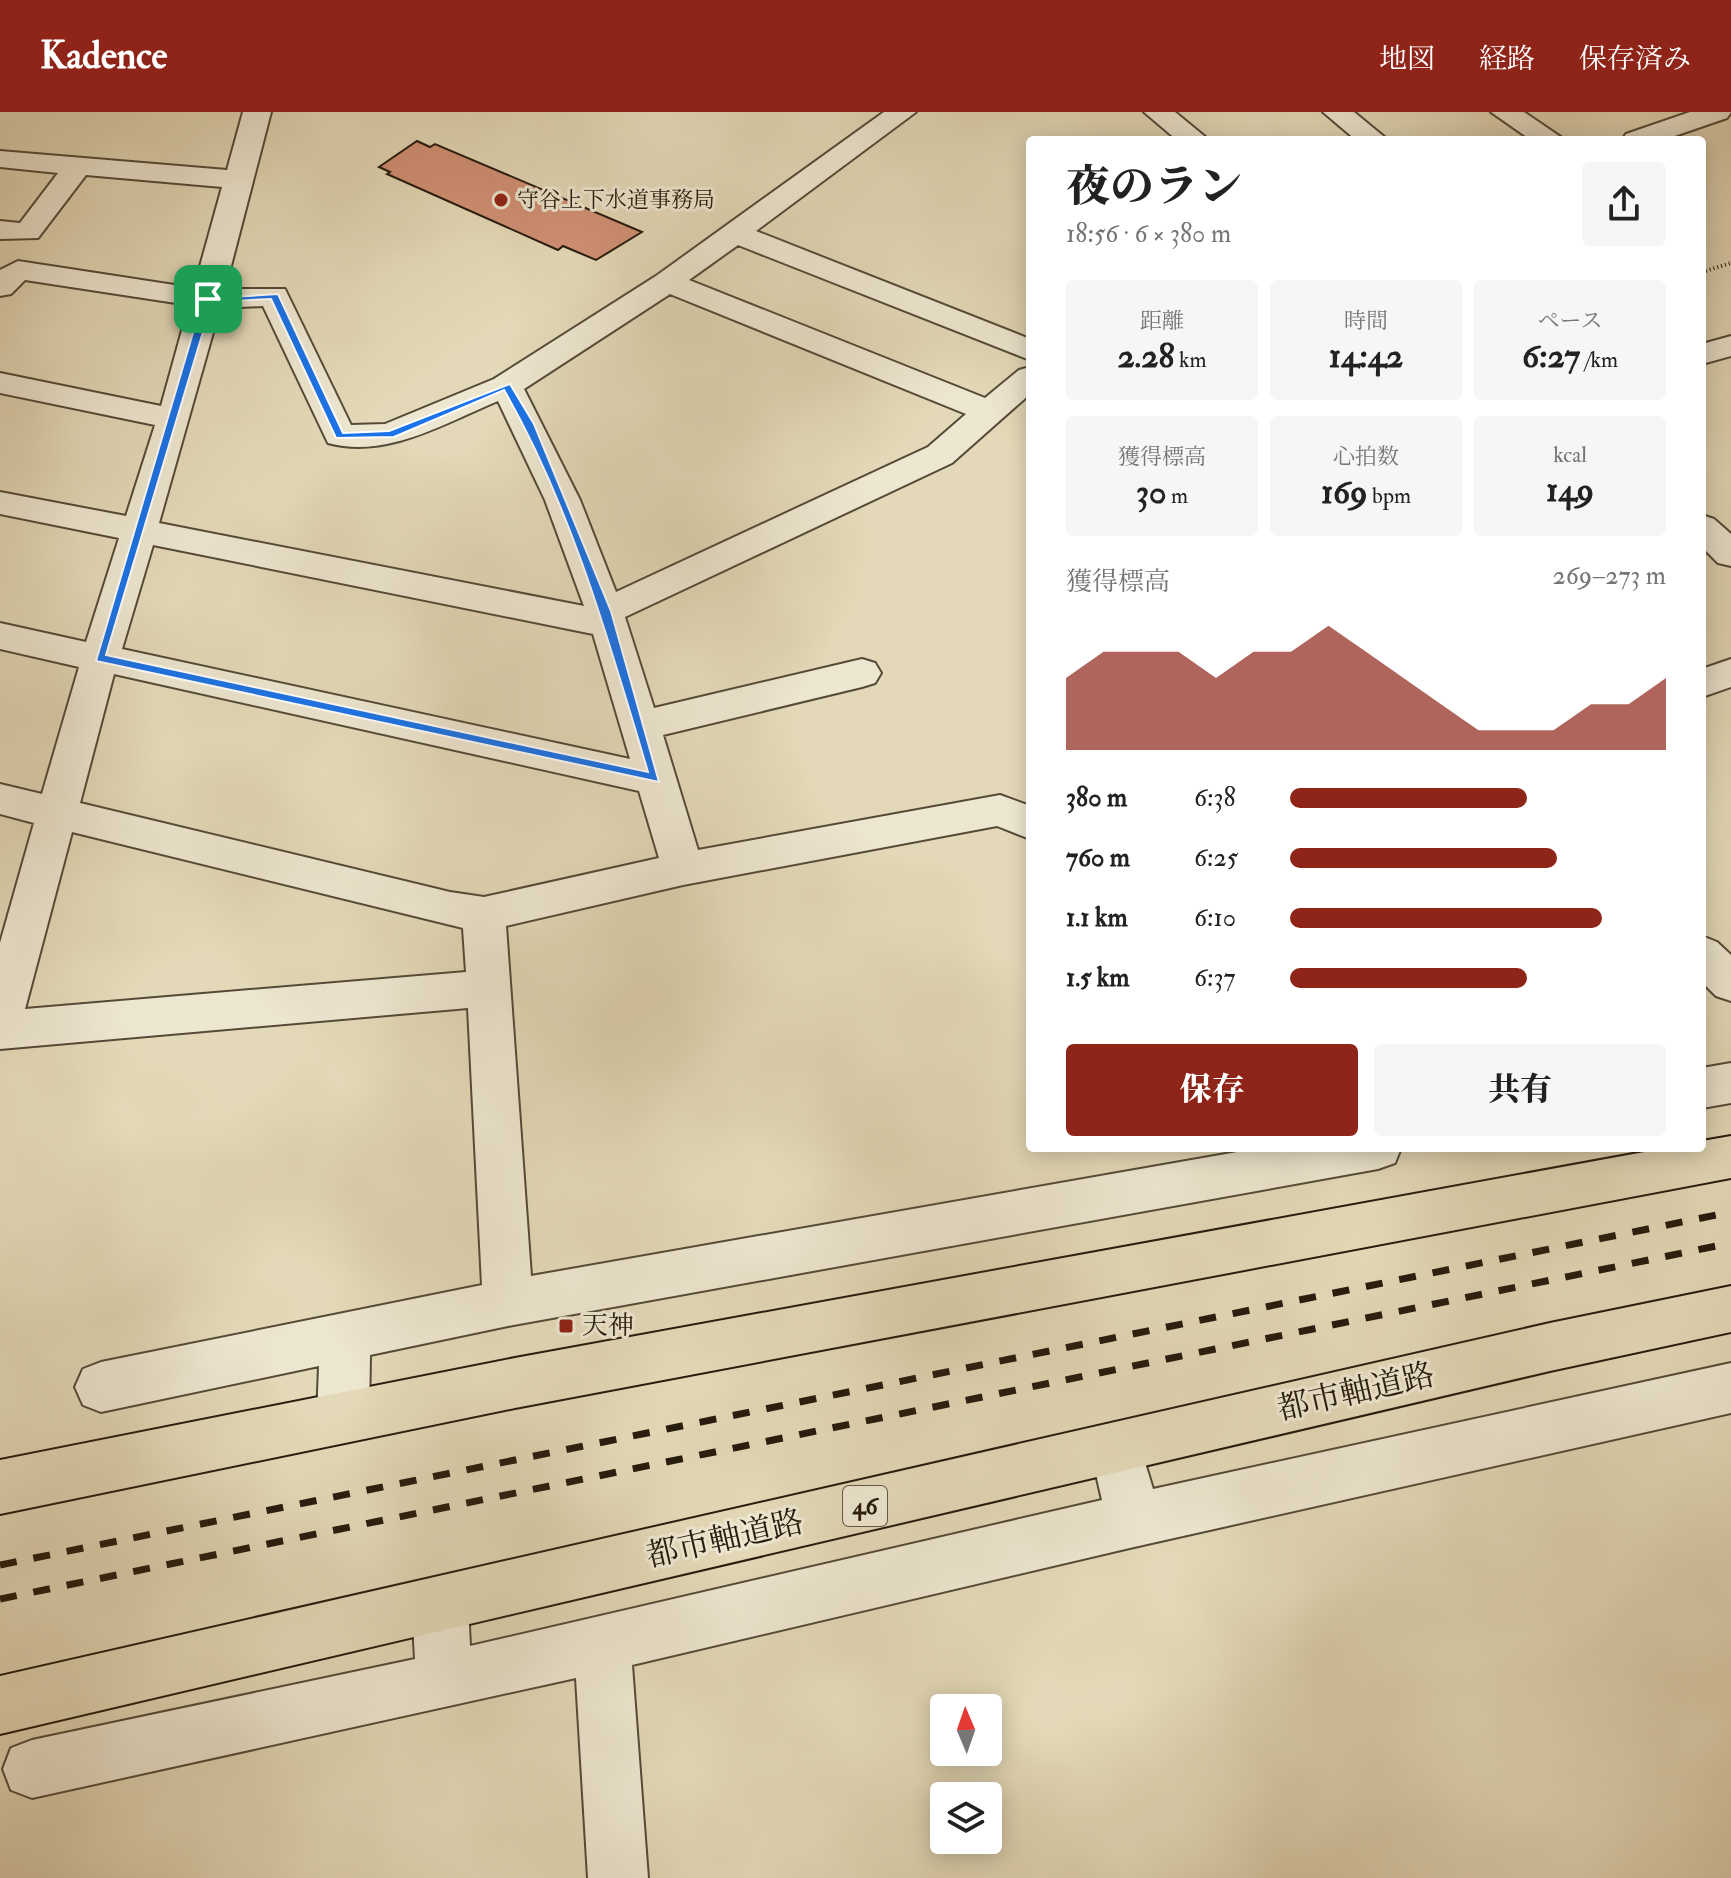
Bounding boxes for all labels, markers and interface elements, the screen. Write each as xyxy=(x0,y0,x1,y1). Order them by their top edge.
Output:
text: Kadence xyxy=(40,32,167,80)
text: 地図 xyxy=(1379,42,1435,77)
text: 経路 xyxy=(1479,42,1535,77)
text: 保存済み xyxy=(1579,42,1691,77)
text: 夜のラン xyxy=(1066,160,1242,215)
button: share xyxy=(1582,162,1666,246)
place label: 守谷上下水道事務局 xyxy=(517,186,715,214)
marker: 守谷上下水道事務局 xyxy=(492,191,510,209)
text: 18:56 · 6 × 380 m xyxy=(1066,218,1231,250)
pin xyxy=(174,265,242,333)
icon: arrive xyxy=(186,277,230,321)
text: 距離 xyxy=(1140,307,1184,335)
text: 時間 xyxy=(1344,307,1388,335)
text: ペース xyxy=(1538,307,1602,335)
text: 2.28 xyxy=(1117,335,1174,378)
text: 14:42 xyxy=(1329,335,1403,378)
text: 6:27 xyxy=(1522,335,1580,378)
text: km xyxy=(1174,346,1207,374)
text: /km xyxy=(1580,346,1618,374)
text: kcal xyxy=(1553,441,1587,469)
text: 獲得標高 xyxy=(1118,443,1206,471)
text: 心拍数 xyxy=(1333,443,1399,471)
text: 149 xyxy=(1546,469,1594,512)
text: 30 xyxy=(1136,471,1166,514)
text: 169 xyxy=(1321,471,1367,514)
text: m xyxy=(1166,482,1188,510)
text: bpm xyxy=(1367,482,1411,510)
text: 269–273 m xyxy=(1553,560,1666,592)
text: 獲得標高 xyxy=(1066,566,1170,598)
text: 380 m xyxy=(1066,782,1127,814)
text: 6:38 xyxy=(1194,782,1236,814)
text: 760 m xyxy=(1066,842,1130,874)
text: 6:25 xyxy=(1194,842,1238,874)
text: 1.1 km xyxy=(1066,902,1128,934)
text: 6:10 xyxy=(1194,902,1236,934)
text: 1.5 km xyxy=(1066,962,1129,994)
text: 6:37 xyxy=(1194,962,1235,994)
button: 保存 xyxy=(1066,1044,1358,1136)
button: 共有 xyxy=(1374,1044,1666,1136)
place label: 天神 xyxy=(582,1310,634,1342)
marker: 天神 xyxy=(557,1317,575,1335)
street label: 都市軸道路 xyxy=(1274,1355,1438,1429)
road number: 46 xyxy=(843,1486,887,1526)
street label: 都市軸道路 xyxy=(643,1502,807,1576)
north arrow xyxy=(930,1694,1002,1766)
map controls xyxy=(930,1694,1002,1854)
button: layers xyxy=(930,1782,1002,1854)

